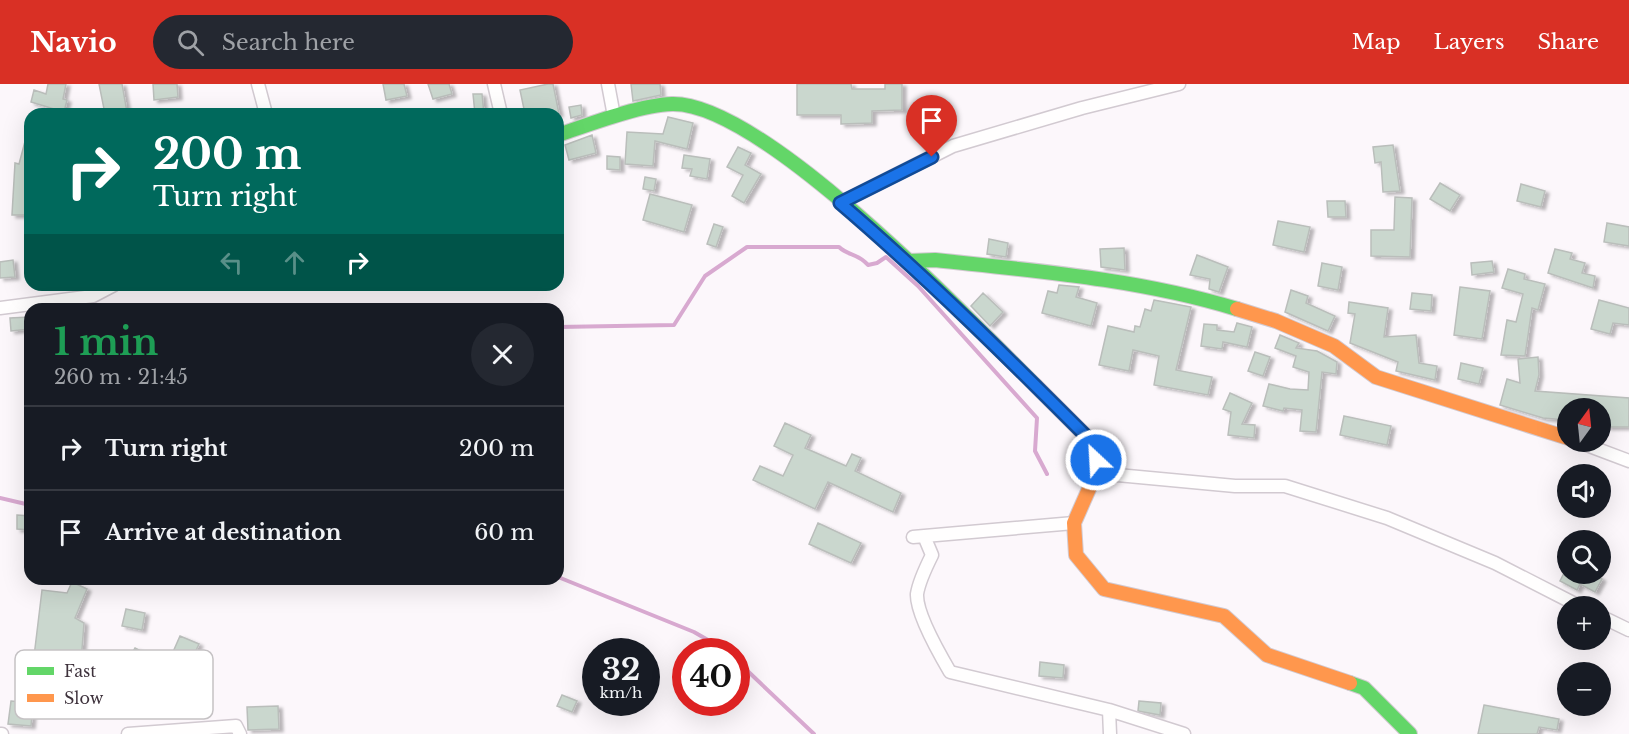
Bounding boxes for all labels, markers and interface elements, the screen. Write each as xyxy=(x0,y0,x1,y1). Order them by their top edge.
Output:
search box xyxy=(153,15,573,69)
text: Navio xyxy=(30,25,117,60)
icon: search xyxy=(174,26,207,59)
text: Search here xyxy=(222,29,355,56)
text: Map xyxy=(1352,29,1401,55)
text: Layers xyxy=(1434,29,1505,55)
text: Share xyxy=(1538,29,1599,55)
pin xyxy=(906,95,957,157)
icon: arrive xyxy=(915,104,948,137)
text: 200 m xyxy=(153,128,301,180)
icon: right xyxy=(54,132,132,210)
text: Turn right xyxy=(153,180,297,213)
icon: left xyxy=(215,246,248,279)
icon: ahead xyxy=(278,246,311,279)
icon: right xyxy=(341,246,374,279)
text: 1 min xyxy=(54,320,158,365)
button: close xyxy=(471,323,534,386)
text: 260 m · 21:45 xyxy=(54,365,188,389)
north arrow xyxy=(1557,398,1611,452)
map controls xyxy=(1557,398,1611,716)
position arrow xyxy=(1064,428,1128,492)
icon: right xyxy=(54,432,87,465)
text: Turn right xyxy=(105,435,227,462)
text: 200 m xyxy=(459,435,534,462)
button: sound xyxy=(1557,464,1611,518)
icon: arrive xyxy=(54,516,87,549)
text: Arrive at destination xyxy=(105,519,342,546)
text: 60 m xyxy=(474,519,534,546)
button: search xyxy=(1557,530,1611,584)
button: + xyxy=(1557,596,1611,650)
speed limit sign: 40 xyxy=(672,638,750,716)
legend xyxy=(15,650,213,719)
text: 32 xyxy=(602,651,640,688)
text: Fast xyxy=(64,661,96,681)
button: − xyxy=(1557,662,1611,716)
text: km/h xyxy=(600,683,642,702)
text: Slow xyxy=(64,688,104,708)

